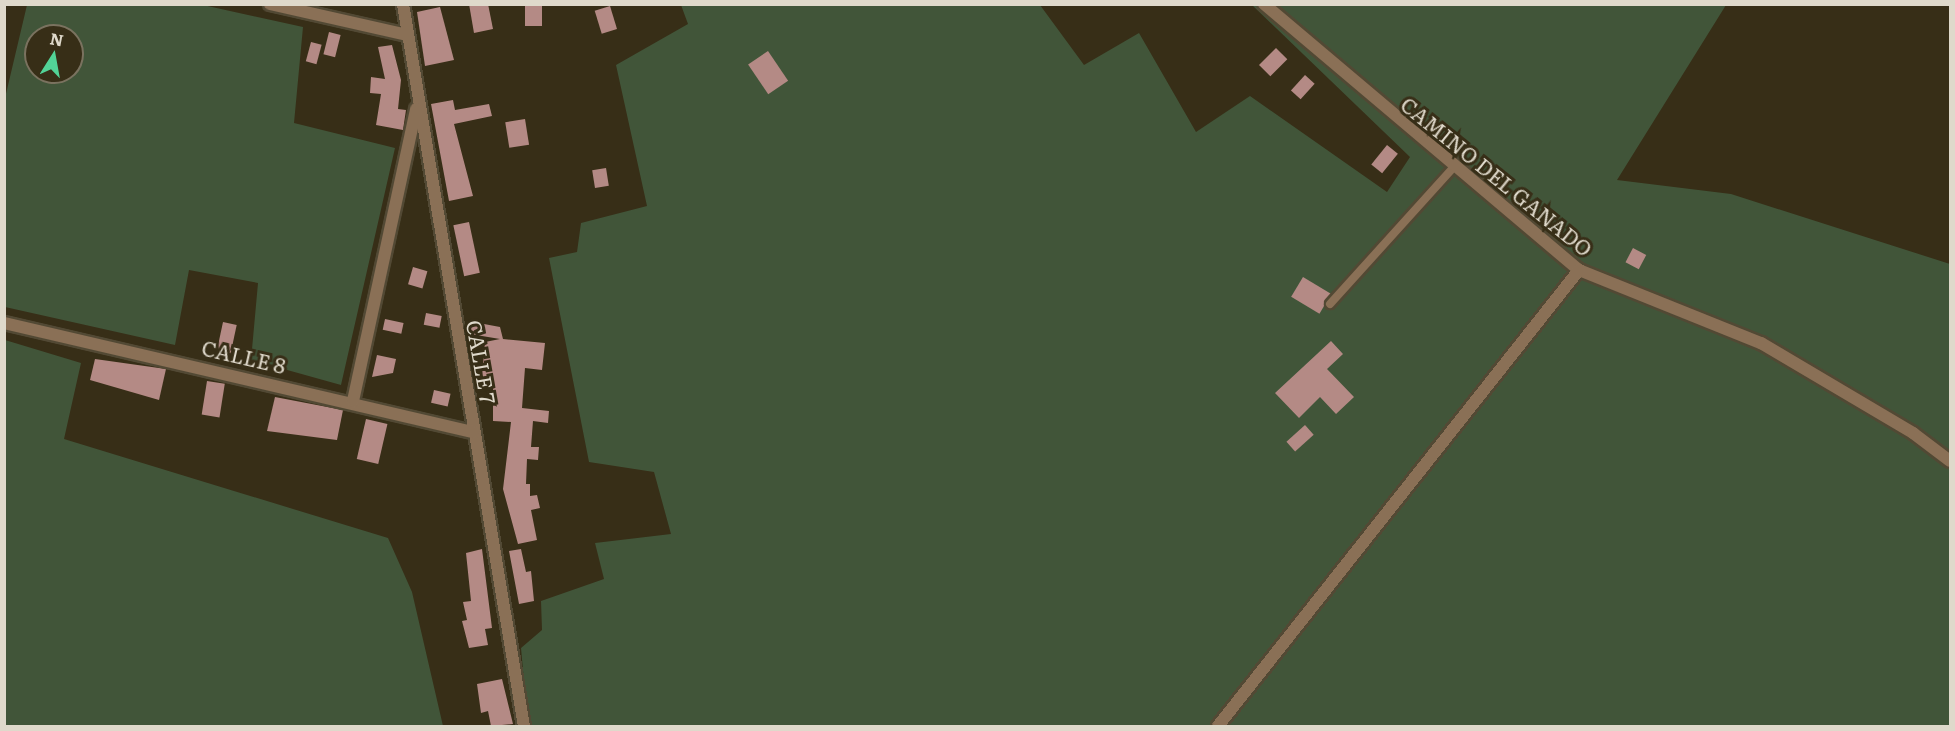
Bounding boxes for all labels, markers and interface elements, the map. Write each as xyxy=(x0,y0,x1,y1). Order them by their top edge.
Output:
north arrow xyxy=(24,24,84,84)
text: N xyxy=(48,25,66,51)
street label: CAMINO DEL GANADO xyxy=(1396,91,1598,261)
street label: CALLE 7 xyxy=(462,318,502,406)
street label: CALLE 8 xyxy=(199,334,289,378)

